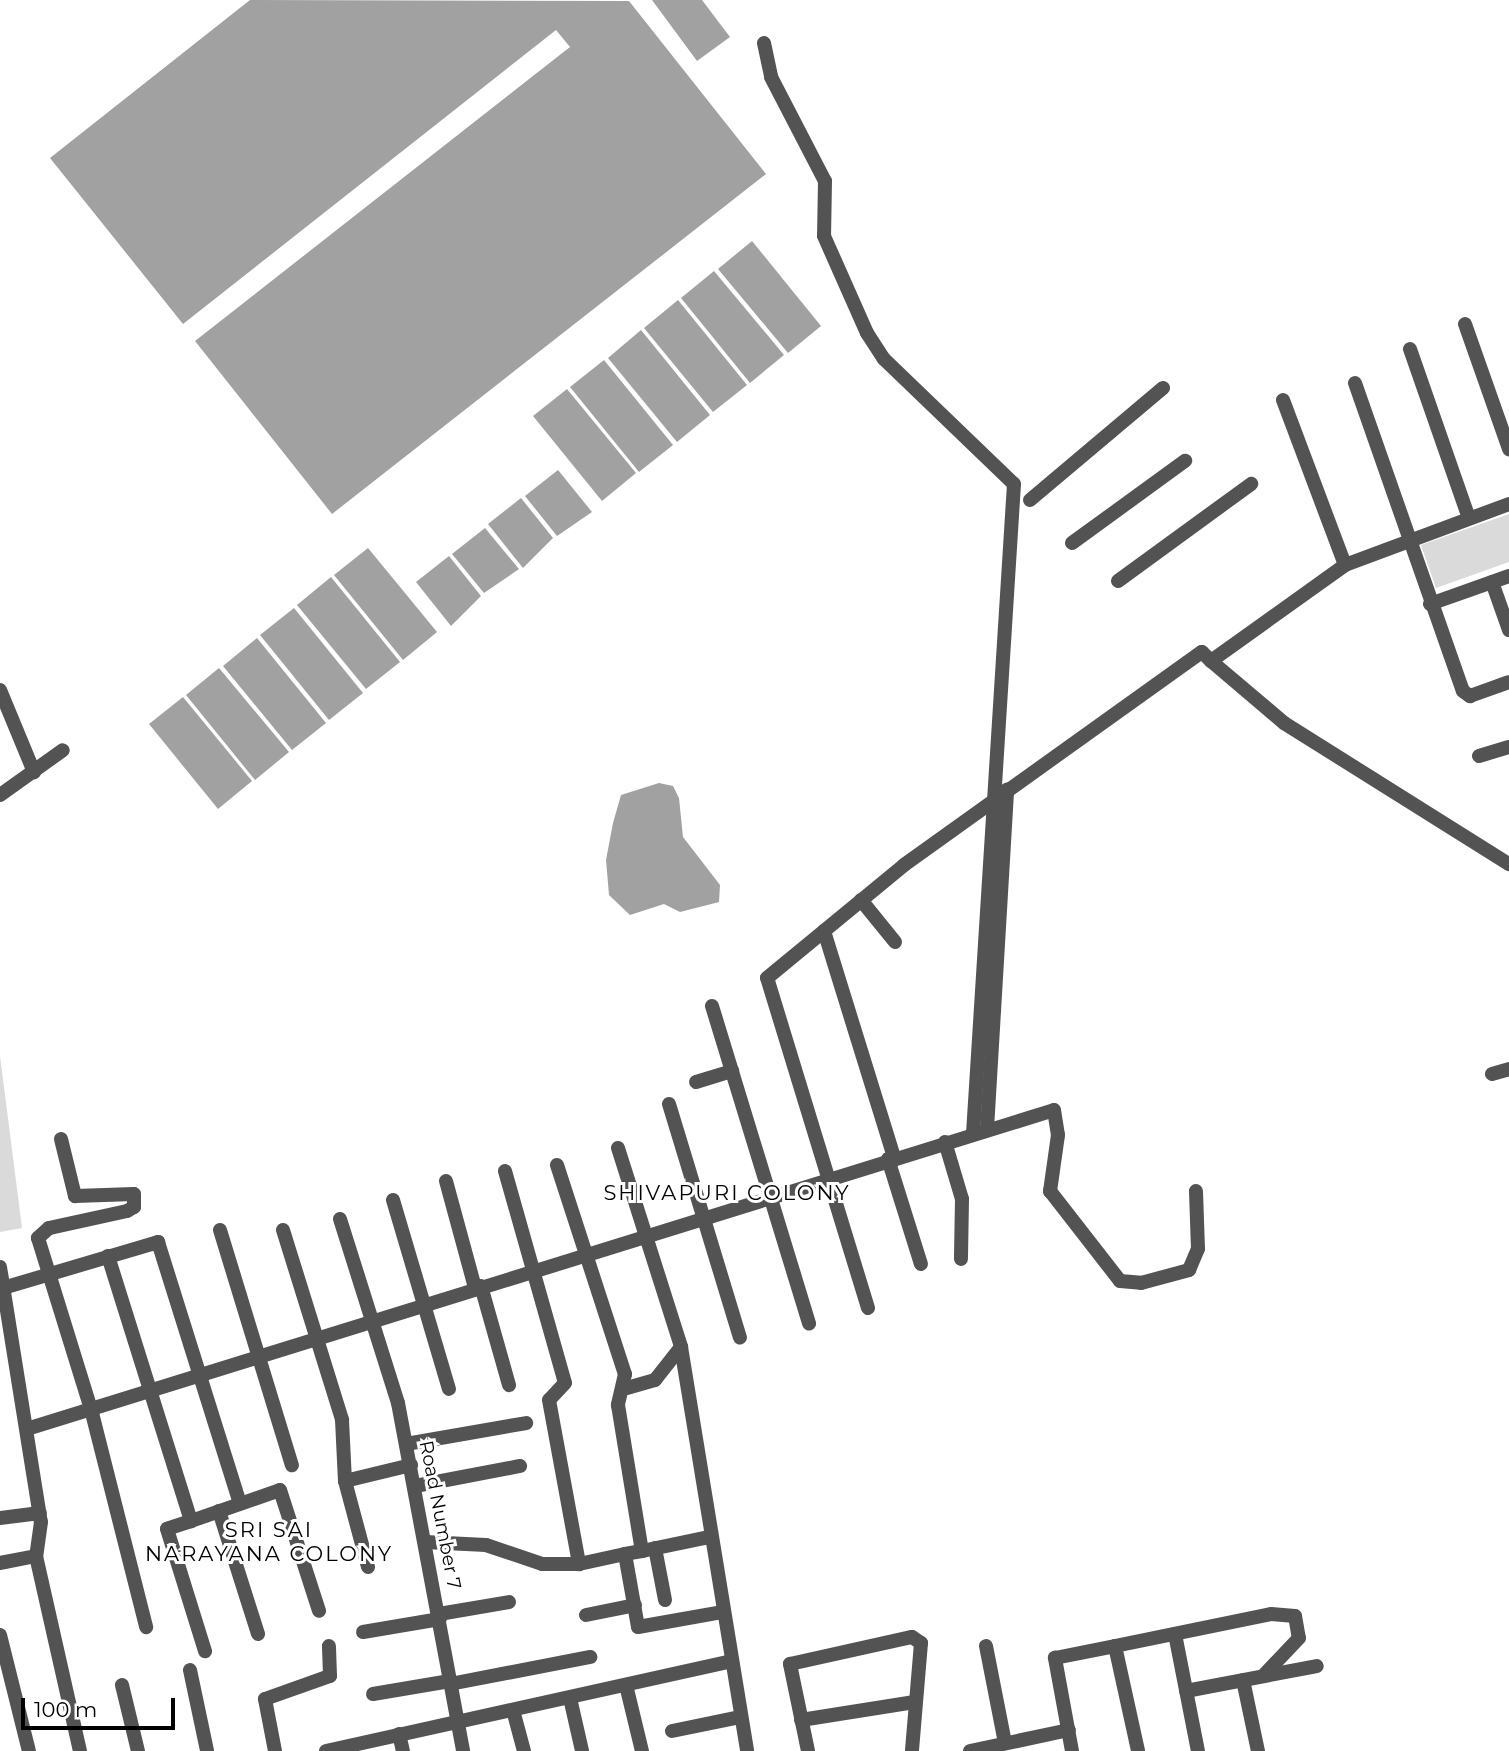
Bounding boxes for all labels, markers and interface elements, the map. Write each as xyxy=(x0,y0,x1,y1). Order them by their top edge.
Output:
district label: SHIVAPURI COLONY xyxy=(605,1180,849,1206)
street label: Road Number 7 xyxy=(414,1439,466,1591)
district label: SRI SAI NARAYANA COLONY xyxy=(147,1517,391,1567)
scale bar xyxy=(24,1684,178,1728)
text: 100 m xyxy=(34,1697,97,1722)

